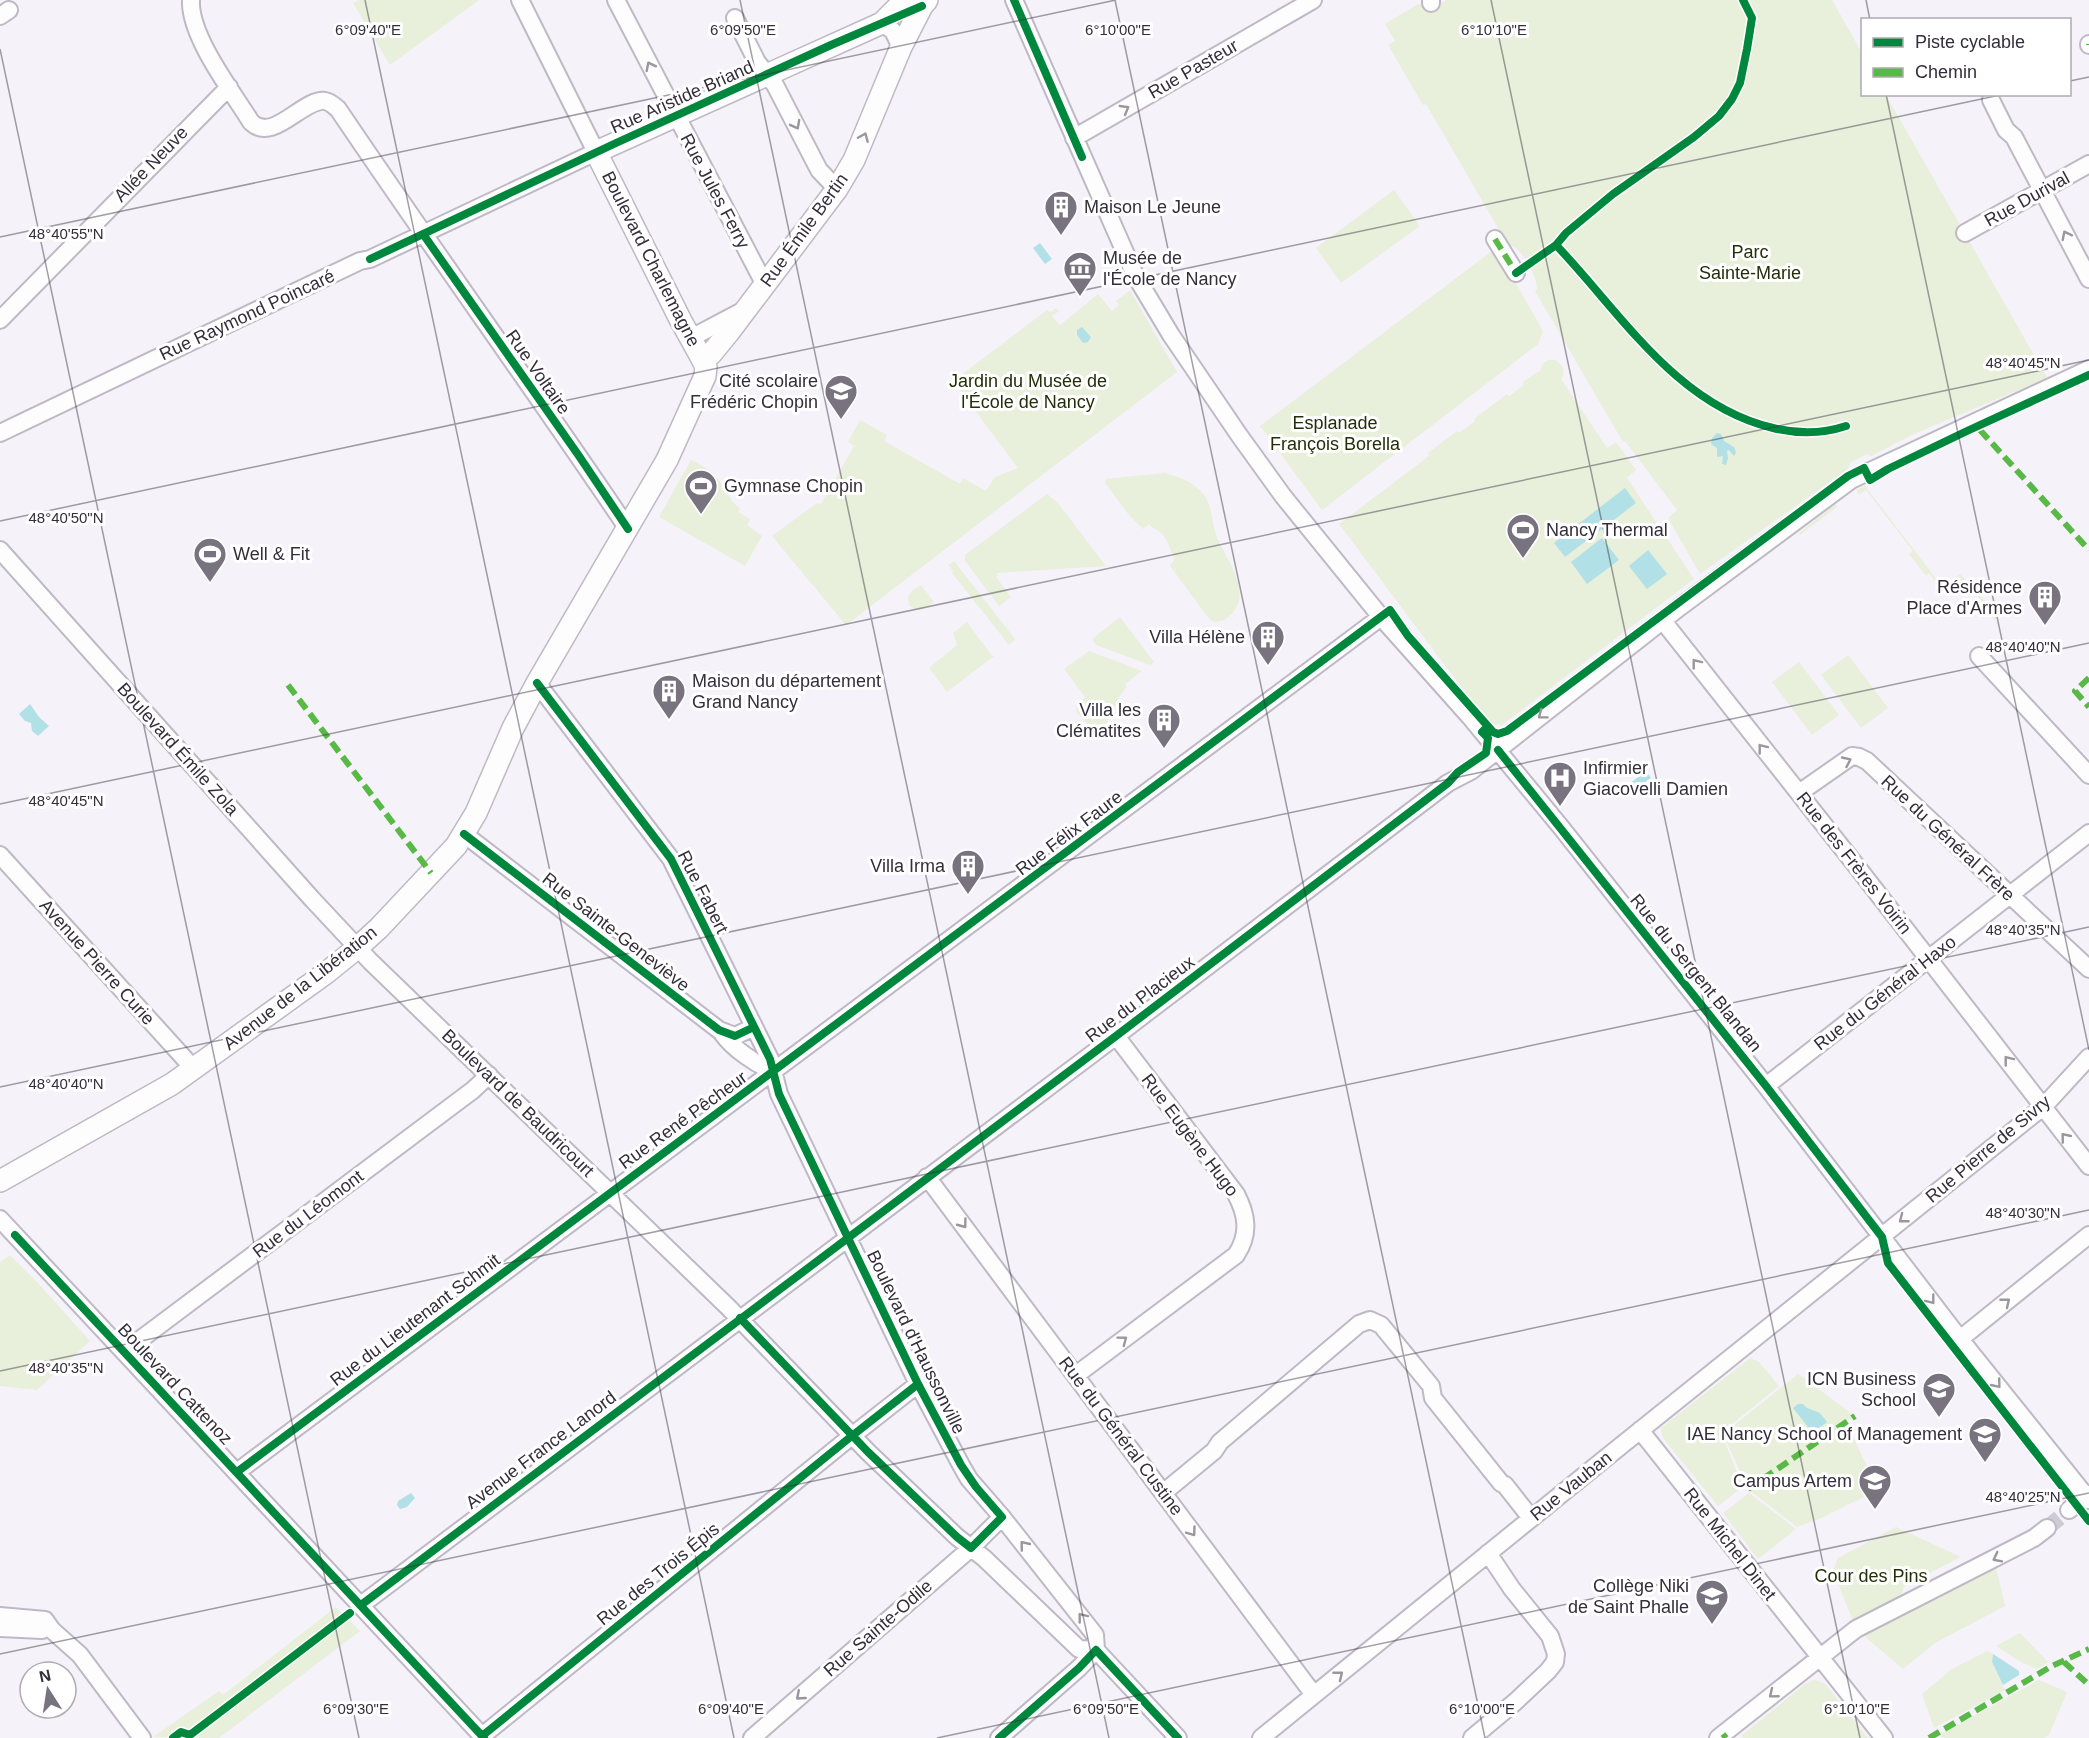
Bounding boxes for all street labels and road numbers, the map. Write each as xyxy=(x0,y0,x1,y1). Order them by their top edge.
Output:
street label: Rue Pasteur xyxy=(1145,35,1241,103)
street label: Rue Aristide Briand xyxy=(608,57,756,137)
street label: Allée Neuve xyxy=(110,122,192,206)
street label: Rue Jules Ferry xyxy=(676,130,754,252)
street label: Rue Durival xyxy=(1981,167,2073,231)
street label: Boulevard Charlemagne xyxy=(598,168,704,350)
street label: Rue Émile Bertin xyxy=(756,169,852,291)
street label: Rue Raymond Poincaré xyxy=(156,266,338,364)
street label: Rue Voltaire xyxy=(502,326,574,418)
street label: Boulevard Émile Zola xyxy=(113,679,243,820)
street label: Rue du Général Frère xyxy=(1877,771,2019,905)
street label: Rue Félix Faure xyxy=(1012,786,1126,880)
street label: Rue des Frères Voirin xyxy=(1793,788,1915,938)
street label: Rue Fabert xyxy=(674,847,732,937)
street label: Rue Sainte-Geneviève xyxy=(538,868,694,996)
street label: Rue du Sergent Blandan xyxy=(1626,890,1766,1056)
street label: Avenue Pierre Curie xyxy=(35,895,159,1029)
street label: Avenue de la Libération xyxy=(219,922,381,1054)
street label: Rue du Général Haxo xyxy=(1810,932,1960,1054)
street label: Rue du Placieux xyxy=(1082,952,1198,1046)
street label: Boulevard de Baudricourt xyxy=(438,1025,598,1181)
street label: Rue René Pêcheur xyxy=(615,1067,751,1173)
street label: Rue Eugène Hugo xyxy=(1137,1070,1243,1200)
street label: Rue Pierre de Sivry xyxy=(1922,1091,2054,1207)
street label: Rue du Léomont xyxy=(249,1166,367,1262)
street label: Boulevard d'Haussonville xyxy=(863,1247,969,1437)
street label: Rue du Lieutenant Schmit xyxy=(326,1250,504,1390)
street label: Boulevard Cattenoz xyxy=(114,1319,236,1449)
street label: Rue du Général Custine xyxy=(1055,1353,1187,1519)
street label: Avenue France Lanord xyxy=(462,1387,620,1513)
street label: Rue Vauban xyxy=(1526,1447,1616,1525)
street label: Rue Michel Dinet xyxy=(1680,1484,1780,1604)
street label: Rue des Trois Épis xyxy=(593,1519,723,1629)
street label: Rue Sainte-Odile xyxy=(820,1575,936,1681)

